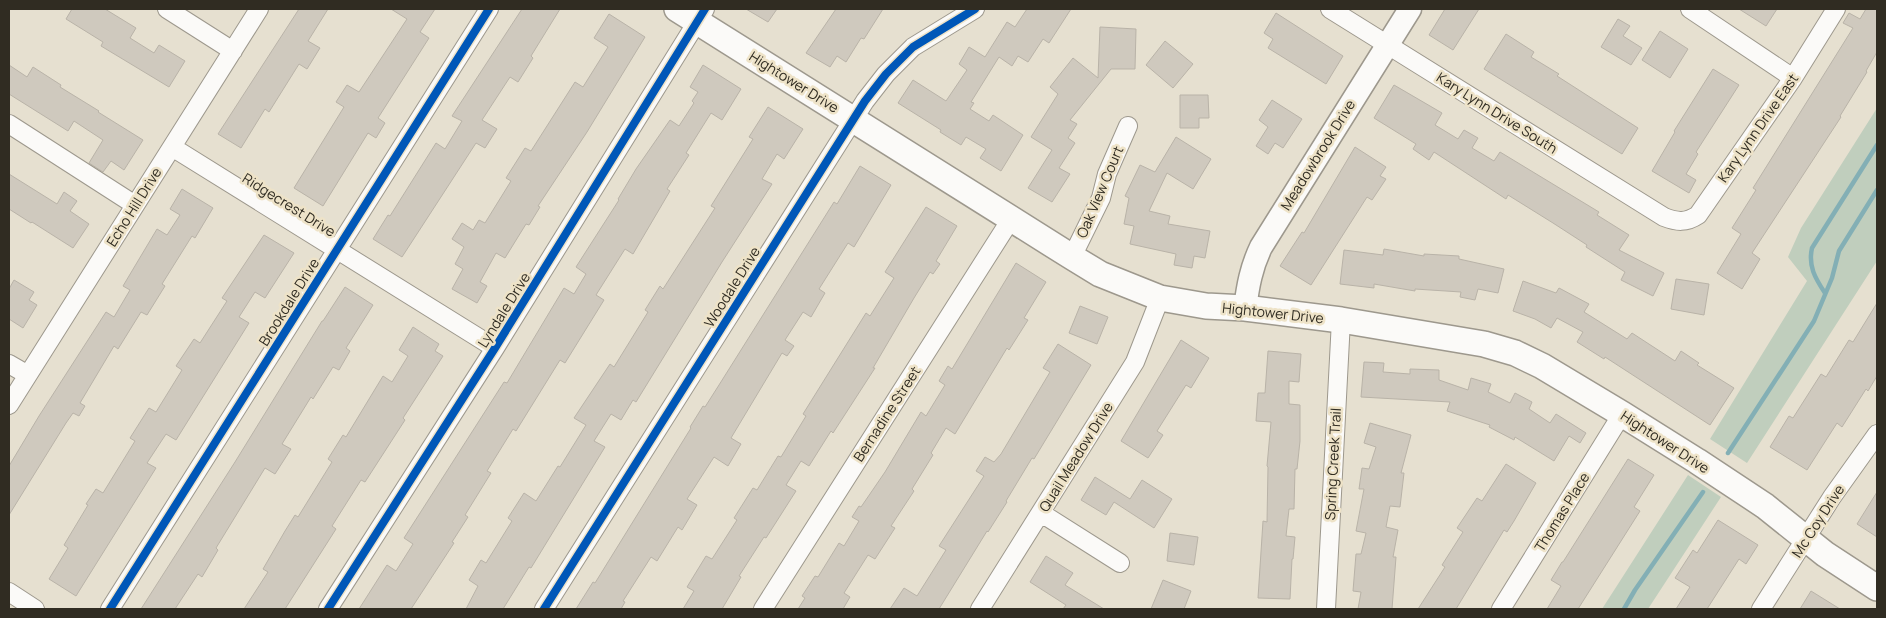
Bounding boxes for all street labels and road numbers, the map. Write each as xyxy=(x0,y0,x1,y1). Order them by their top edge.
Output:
street label: Hightower Drive xyxy=(746,46,843,117)
street label: Kary Lynn Drive South xyxy=(1433,68,1561,158)
street label: Kary Lynn Drive East xyxy=(1713,69,1803,186)
street label: Meadowbrook Drive xyxy=(1276,96,1359,214)
street label: Oak View Court xyxy=(1072,143,1128,241)
street label: Echo Hill Drive xyxy=(102,164,165,250)
street label: Ridgecrest Drive xyxy=(239,168,339,241)
street label: Woodale Drive xyxy=(699,243,764,331)
street label: Brookdale Drive xyxy=(254,254,323,349)
street label: Lyndale Drive xyxy=(473,269,534,351)
street label: Hightower Drive xyxy=(1221,298,1325,327)
street label: Bernadine Street xyxy=(849,362,925,465)
street label: Quail Meadow Drive xyxy=(1034,398,1117,515)
street label: Hightower Drive xyxy=(1617,406,1713,477)
street label: Spring Creek Trail xyxy=(1320,407,1345,521)
street label: Thomas Place xyxy=(1530,469,1593,555)
street label: Mc Coy Drive xyxy=(1787,481,1848,561)

